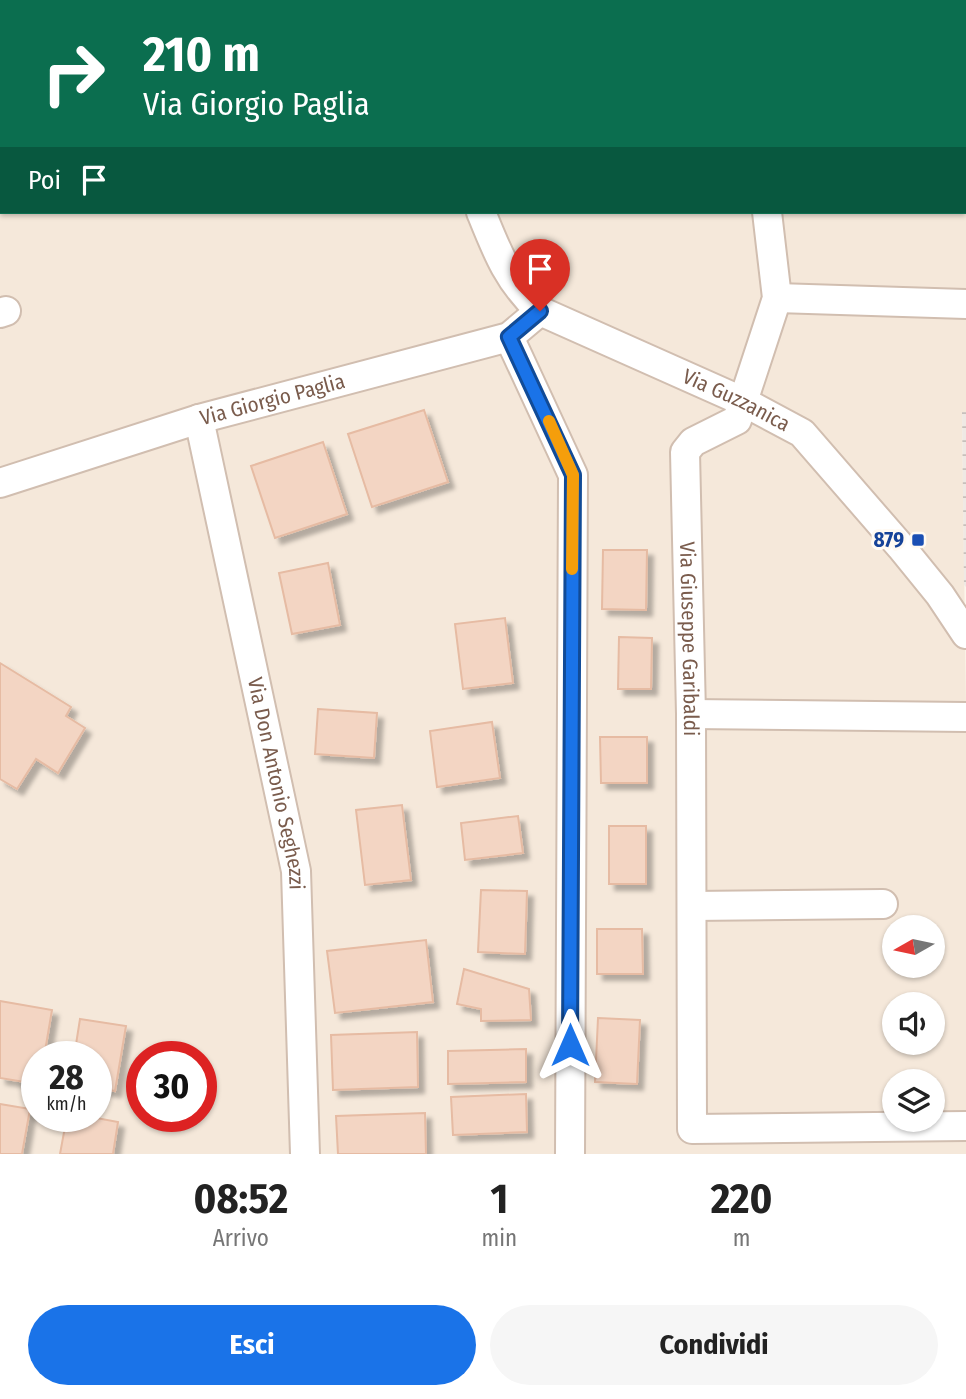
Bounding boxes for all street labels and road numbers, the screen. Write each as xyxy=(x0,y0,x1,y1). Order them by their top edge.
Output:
street label: Via Guzzanica xyxy=(679,363,795,437)
street label: Via Giorgio Paglia xyxy=(197,368,348,431)
street label: Via Giuseppe Garibaldi xyxy=(674,541,704,736)
street label: Via Don Antonio Seghezzi xyxy=(242,675,310,890)

